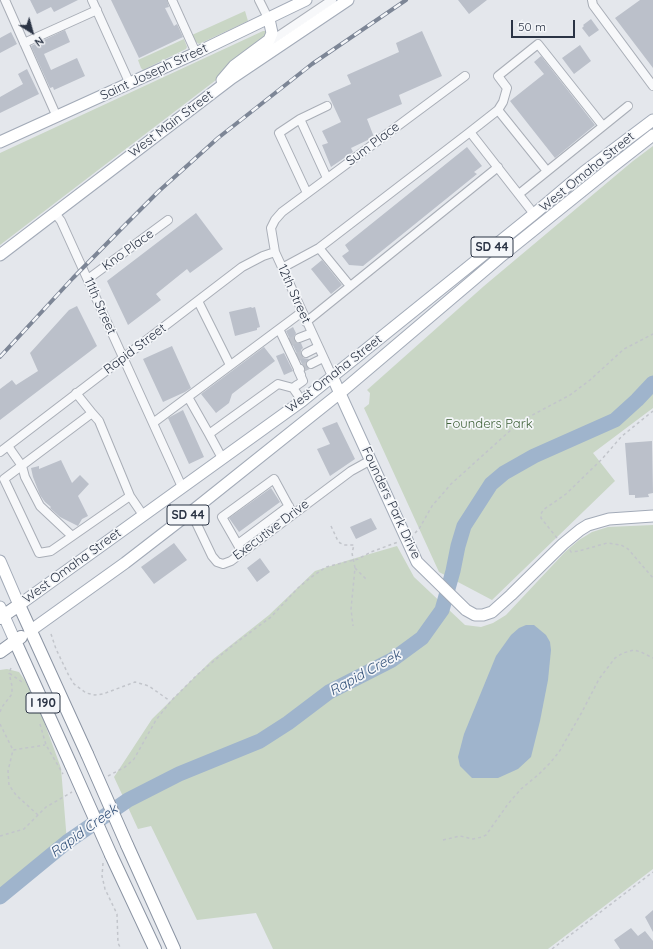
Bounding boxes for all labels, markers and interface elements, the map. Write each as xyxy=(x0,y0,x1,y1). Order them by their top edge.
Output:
north arrow xyxy=(12,12,52,52)
scale bar xyxy=(513,12,577,38)
text: 50 m xyxy=(518,19,546,34)
text: N xyxy=(32,34,47,50)
street label: Saint Joseph Street xyxy=(98,40,210,104)
street label: West Main Street xyxy=(126,87,216,161)
street label: Sum Place xyxy=(343,119,403,169)
street label: West Omaha Street xyxy=(536,129,638,215)
street label: Kno Place xyxy=(99,226,157,274)
road number: SD 44 xyxy=(471,237,513,257)
street label: 12th Street xyxy=(274,262,314,326)
street label: 11th Street xyxy=(81,275,119,337)
street label: Rapid Street xyxy=(101,320,169,378)
street label: West Omaha Street xyxy=(283,332,385,416)
park label: Founders Park xyxy=(445,416,533,432)
street label: Founders Park Drive xyxy=(358,444,424,562)
street label: Executive Drive xyxy=(230,496,312,564)
road number: SD 44 xyxy=(167,505,209,525)
street label: West Omaha Street xyxy=(20,525,124,607)
water label: Rapid Creek xyxy=(326,646,404,700)
road number: I 190 xyxy=(26,693,60,713)
water label: Rapid Creek xyxy=(47,801,121,861)

